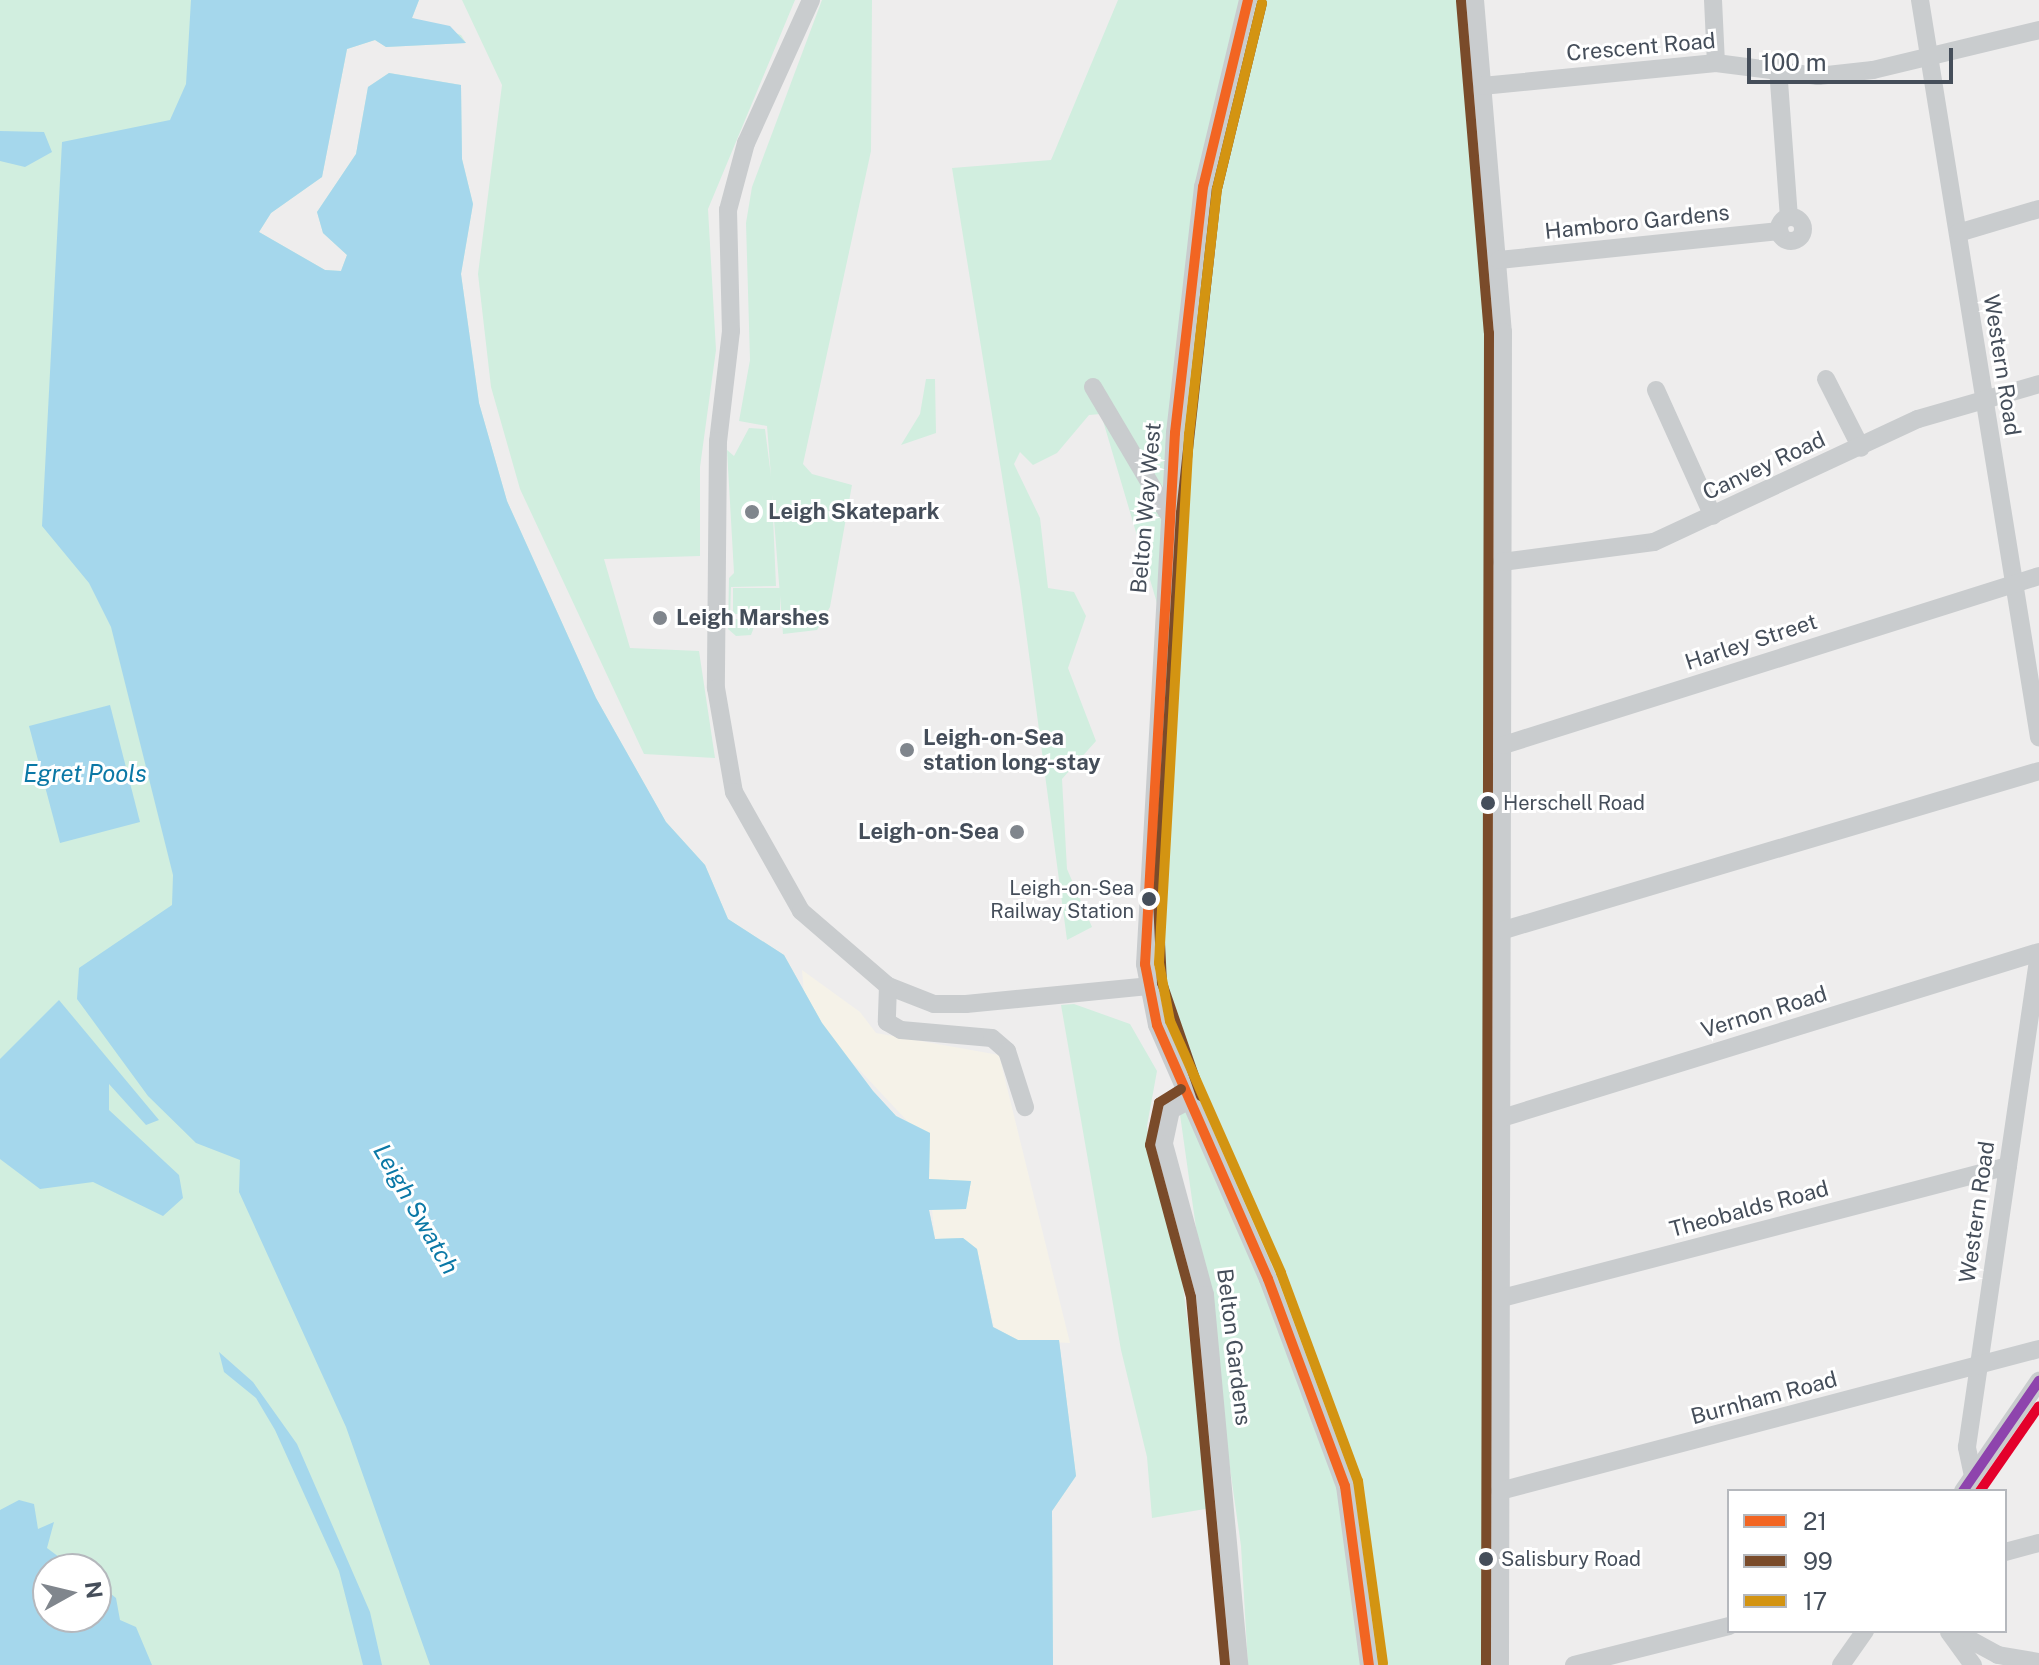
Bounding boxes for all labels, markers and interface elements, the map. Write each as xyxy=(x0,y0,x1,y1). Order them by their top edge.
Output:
street label: Crescent Road xyxy=(1565,27,1717,67)
scale bar xyxy=(1751,32,1957,82)
text: 100 m xyxy=(1761,48,1827,76)
street label: Hamboro Gardens xyxy=(1543,199,1731,245)
street label: Western Road xyxy=(1978,292,2026,438)
street label: Belton Way West xyxy=(1125,421,1167,595)
street label: Canvey Road xyxy=(1699,426,1829,506)
place label: Leigh Skatepark xyxy=(768,499,940,525)
marker: Leigh Skatepark xyxy=(743,503,761,521)
place label: Leigh Marshes xyxy=(676,605,829,631)
street label: Harley Street xyxy=(1682,608,1820,676)
marker: Leigh Marshes xyxy=(651,609,669,627)
place label: Leigh-on-Sea station long-stay xyxy=(923,724,1101,776)
marker: Leigh-on-Sea station long-stay xyxy=(898,741,916,759)
water label: Egret Pools xyxy=(23,760,147,788)
place label: Herschell Road xyxy=(1503,791,1645,815)
marker: Herschell Road xyxy=(1480,795,1496,811)
place label: Leigh-on-Sea xyxy=(858,819,999,845)
marker: Leigh-on-Sea xyxy=(1006,821,1028,843)
place label: Leigh-on-Sea Railway Station xyxy=(990,876,1134,923)
marker: Leigh-on-Sea Railway Station xyxy=(1141,891,1157,907)
street label: Vernon Road xyxy=(1698,980,1830,1044)
water label: Leigh Swatch xyxy=(367,1139,465,1279)
street label: Western Road xyxy=(1954,1139,2000,1285)
street label: Theobalds Road xyxy=(1667,1175,1831,1243)
street label: Belton Gardens xyxy=(1211,1267,1257,1427)
street label: Burnham Road xyxy=(1688,1366,1840,1430)
legend xyxy=(1727,1489,2007,1633)
text: 21 xyxy=(1803,1507,1827,1535)
place label: Salisbury Road xyxy=(1501,1547,1641,1571)
text: 99 xyxy=(1803,1547,1833,1575)
marker: Salisbury Road xyxy=(1478,1551,1494,1567)
north arrow xyxy=(32,1553,112,1633)
text: N xyxy=(80,1580,108,1600)
text: 17 xyxy=(1803,1587,1827,1615)

